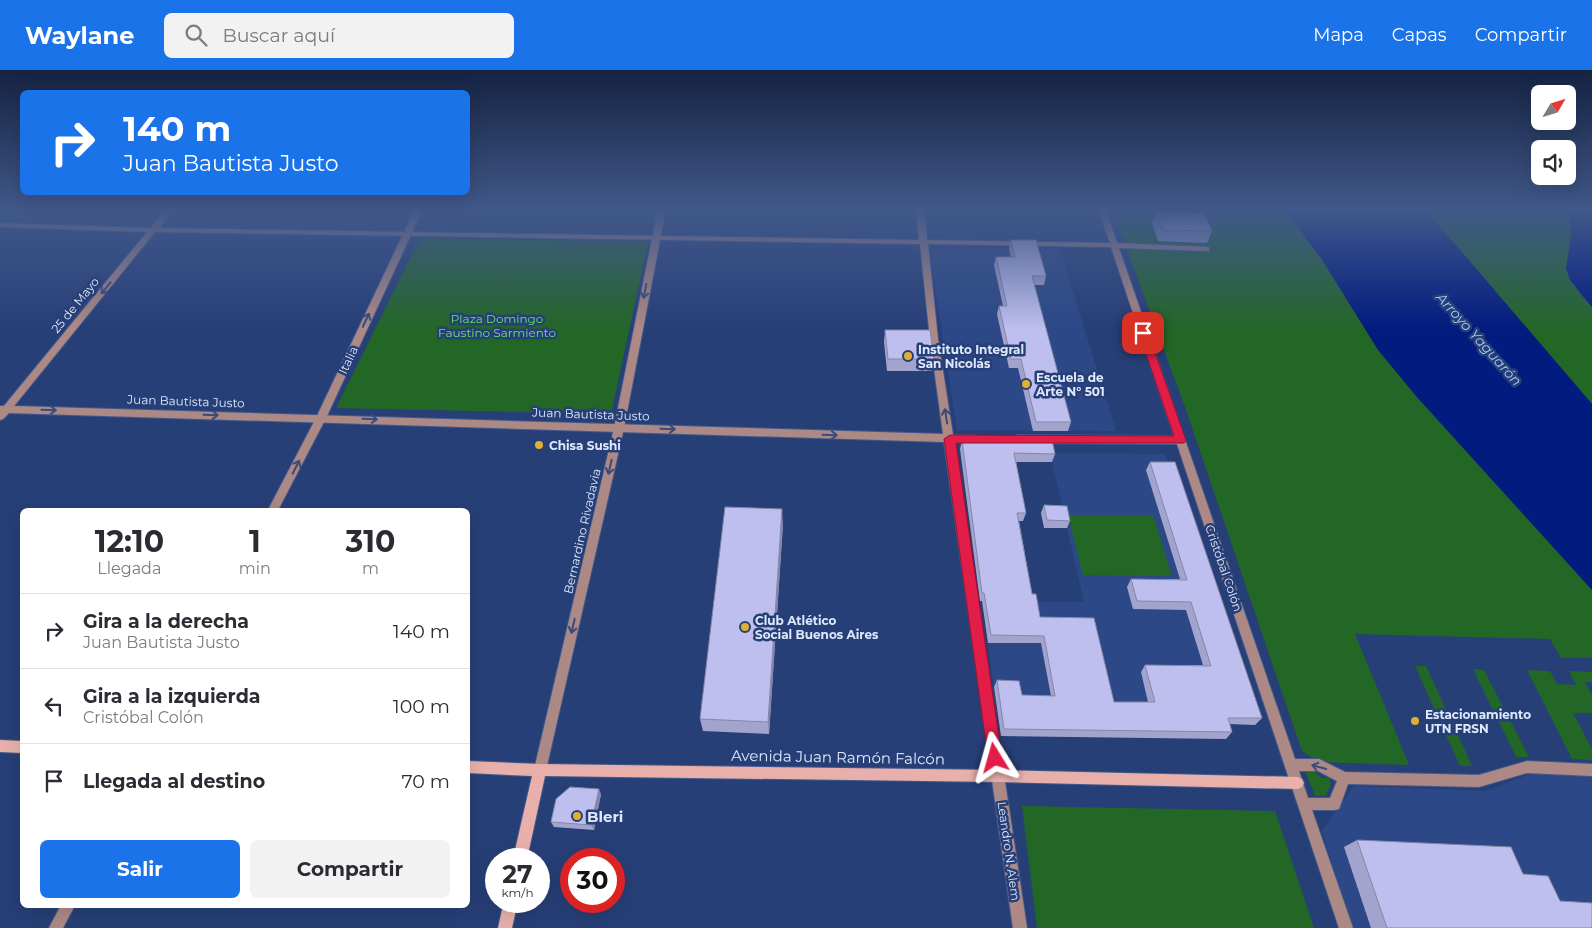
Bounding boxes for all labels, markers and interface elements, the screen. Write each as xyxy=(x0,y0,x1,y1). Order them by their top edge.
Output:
search box xyxy=(164,13,514,58)
text: Waylane xyxy=(25,21,134,50)
icon: search xyxy=(182,21,210,49)
text: Buscar aquí xyxy=(222,24,335,47)
text: Mapa xyxy=(1313,24,1364,46)
text: Capas xyxy=(1392,24,1447,46)
text: Compartir xyxy=(1475,24,1567,46)
north arrow xyxy=(1531,85,1576,130)
map controls xyxy=(1531,85,1576,185)
text: 140 m xyxy=(123,107,231,150)
icon: right xyxy=(40,110,105,175)
button: sound xyxy=(1531,140,1576,185)
text: Juan Bautista Justo xyxy=(123,150,338,177)
street label: 25 de Mayo xyxy=(48,274,102,336)
one-way arrow xyxy=(101,281,112,294)
one-way arrow xyxy=(640,283,650,299)
water label: Arroyo Yaguarón xyxy=(1432,288,1526,389)
park label: Plaza Domingo Faustino Sarmiento xyxy=(438,311,556,340)
pin xyxy=(1122,312,1164,354)
one-way arrow xyxy=(362,313,372,328)
icon: arrive xyxy=(1129,319,1157,347)
place label: Instituto Integral San Nicolás xyxy=(918,342,1024,371)
street label: Italia xyxy=(335,344,361,376)
marker: Instituto Integral San Nicolás xyxy=(902,350,914,362)
place label: Escuela de Arte N° 501 xyxy=(1035,370,1105,399)
marker: Escuela de Arte N° 501 xyxy=(1020,378,1032,390)
street label: Juan Bautista Justo xyxy=(126,391,245,411)
street label: Juan Bautista Justo xyxy=(531,404,650,424)
one-way arrow xyxy=(40,405,56,415)
one-way arrow xyxy=(941,408,951,424)
one-way arrow xyxy=(203,410,219,419)
one-way arrow xyxy=(362,414,378,424)
one-way arrow xyxy=(659,425,675,434)
one-way arrow xyxy=(822,430,838,440)
place label: Chisa Sushi xyxy=(549,438,621,453)
marker: Chisa Sushi xyxy=(533,439,545,451)
one-way arrow xyxy=(605,459,614,475)
one-way arrow xyxy=(292,460,301,475)
street label: Bernardino Rivadavia xyxy=(560,467,604,595)
text: 12:10 xyxy=(95,523,164,560)
text: 1 xyxy=(249,523,261,560)
text: 310 xyxy=(345,523,395,560)
street label: Cristóbal Colón xyxy=(1202,523,1246,613)
text: Llegada xyxy=(97,559,161,578)
text: min xyxy=(239,559,271,578)
text: m xyxy=(362,559,379,578)
text: Gira a la derecha xyxy=(83,610,249,633)
place label: Club Atlético Social Buenos Aires xyxy=(755,613,879,642)
icon: right xyxy=(40,617,68,645)
one-way arrow xyxy=(568,617,577,633)
text: 140 m xyxy=(393,620,450,643)
marker: Club Atlético Social Buenos Aires xyxy=(739,621,751,633)
text: Juan Bautista Justo xyxy=(83,633,240,652)
text: Gira a la izquierda xyxy=(83,685,261,708)
icon: left xyxy=(40,692,68,720)
text: 100 m xyxy=(393,695,450,718)
place label: Estacionamiento UTN FRSN xyxy=(1425,707,1531,736)
text: Cristóbal Colón xyxy=(83,708,204,727)
marker: Estacionamiento UTN FRSN xyxy=(1409,715,1421,727)
position arrow xyxy=(968,731,1020,783)
street label: Avenida Juan Ramón Falcón xyxy=(731,746,945,768)
one-way arrow xyxy=(1311,762,1327,771)
icon: arrive xyxy=(40,767,68,795)
text: Llegada al destino xyxy=(83,770,265,793)
text: 70 m xyxy=(401,770,450,793)
street label: Leandro N. Alem xyxy=(995,800,1023,902)
place label: Bleri xyxy=(587,807,623,826)
marker: Bleri xyxy=(571,810,583,822)
button: Salir xyxy=(40,840,240,898)
button: Compartir xyxy=(250,840,450,898)
speed limit sign: 30 xyxy=(560,848,625,913)
text: 27 xyxy=(502,859,533,889)
text: km/h xyxy=(501,885,534,900)

